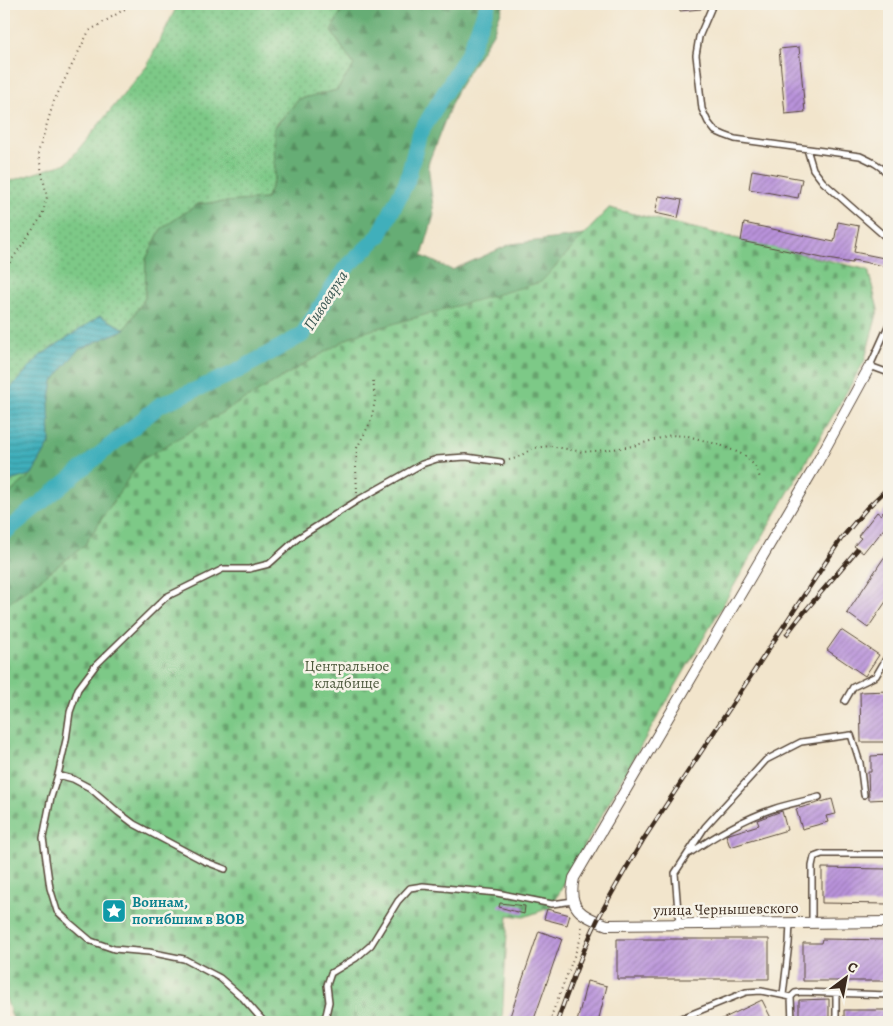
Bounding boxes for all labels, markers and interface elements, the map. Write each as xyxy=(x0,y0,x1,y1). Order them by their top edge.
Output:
water label: Пивоварка xyxy=(298,266,353,335)
park label: Центральное кладбище xyxy=(305,656,390,693)
place label: Воинам, погибшим в ВОВ xyxy=(132,892,245,929)
place icon: Воинам, погибшим в ВОВ xyxy=(101,898,127,924)
street label: улица Чернышевского xyxy=(652,898,799,920)
north arrow xyxy=(820,954,870,1004)
text: С xyxy=(844,957,862,978)

